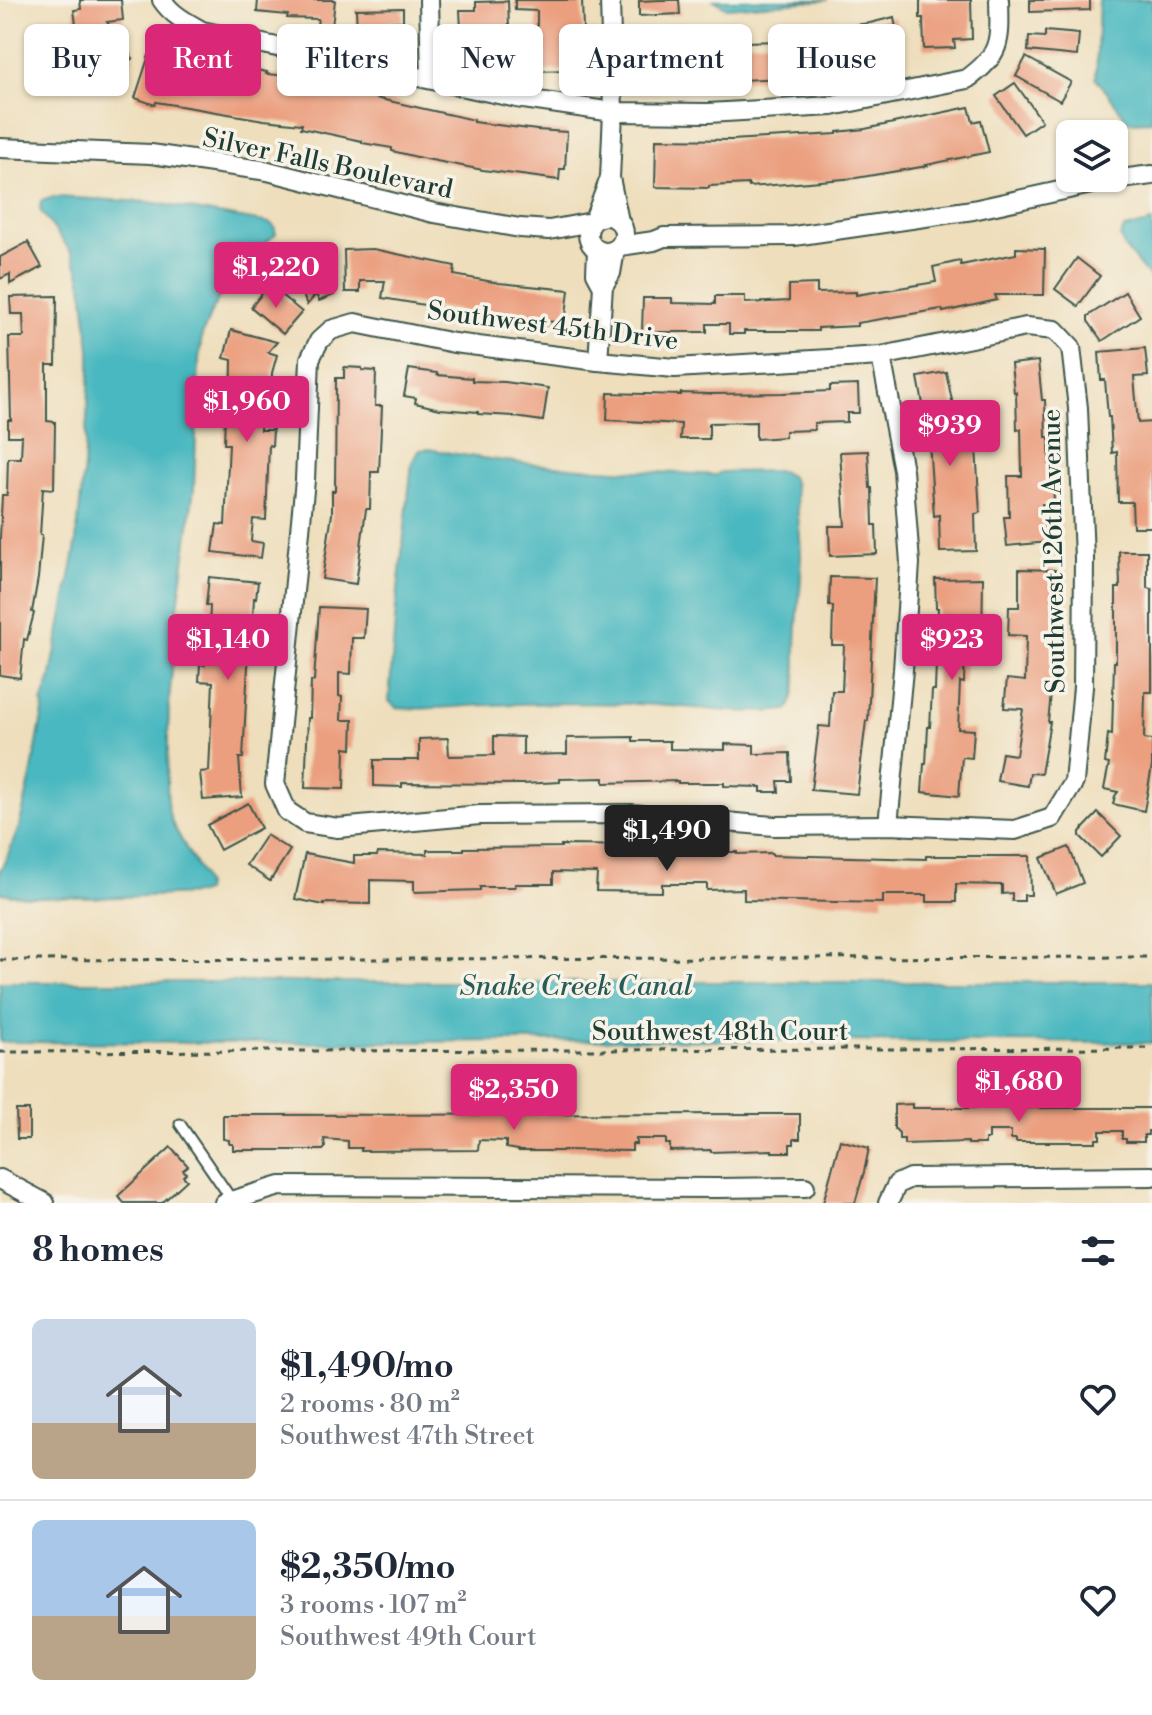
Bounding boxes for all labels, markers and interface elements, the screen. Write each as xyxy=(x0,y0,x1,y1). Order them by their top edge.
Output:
chip: Buy xyxy=(24,24,129,96)
chip: Rent xyxy=(145,24,261,96)
chip: Filters xyxy=(277,24,417,96)
chip: New xyxy=(433,24,543,96)
chip: Apartment xyxy=(559,24,752,96)
chip: House xyxy=(768,24,905,96)
map controls xyxy=(1056,120,1128,192)
button: layers xyxy=(1056,120,1128,192)
street label: Silver Falls Boulevard xyxy=(200,122,456,206)
pin: $1,220 xyxy=(211,242,341,310)
text: $1,220 xyxy=(232,252,320,284)
street label: Southwest 45th Drive xyxy=(426,295,680,357)
pin: $1,960 xyxy=(182,376,312,444)
text: $1,960 xyxy=(203,386,291,418)
pin: $939 xyxy=(903,400,997,468)
street label: Southwest 126th Avenue xyxy=(1036,408,1072,694)
text: $939 xyxy=(918,410,982,442)
pin: $1,140 xyxy=(163,614,293,682)
pin: $923 xyxy=(905,614,999,682)
text: $1,140 xyxy=(186,624,270,656)
text: $923 xyxy=(920,624,984,656)
pin: $1,490 xyxy=(602,805,732,873)
text: $1,490 xyxy=(623,815,711,847)
water label: Snake Creek Canal xyxy=(459,969,693,1004)
street label: Southwest 48th Court xyxy=(592,1016,848,1048)
pin: $1,680 xyxy=(954,1056,1084,1124)
pin: $2,350 xyxy=(449,1064,579,1132)
text: $1,680 xyxy=(975,1066,1063,1098)
text: $2,350 xyxy=(469,1074,559,1106)
icon: filters xyxy=(1076,1229,1120,1273)
text: 8 homes xyxy=(32,1230,164,1272)
text: $1,490/mo xyxy=(280,1346,454,1388)
icon: home xyxy=(96,1351,192,1447)
icon: heart xyxy=(1076,1377,1120,1421)
text: 2 rooms · 80 m² xyxy=(280,1388,460,1420)
text: Southwest 47th Street xyxy=(280,1420,535,1452)
text: $2,350/mo xyxy=(280,1547,456,1589)
icon: home xyxy=(96,1552,192,1648)
icon: heart xyxy=(1076,1578,1120,1622)
text: 3 rooms · 107 m² xyxy=(280,1589,467,1621)
text: Southwest 49th Court xyxy=(280,1621,536,1653)

